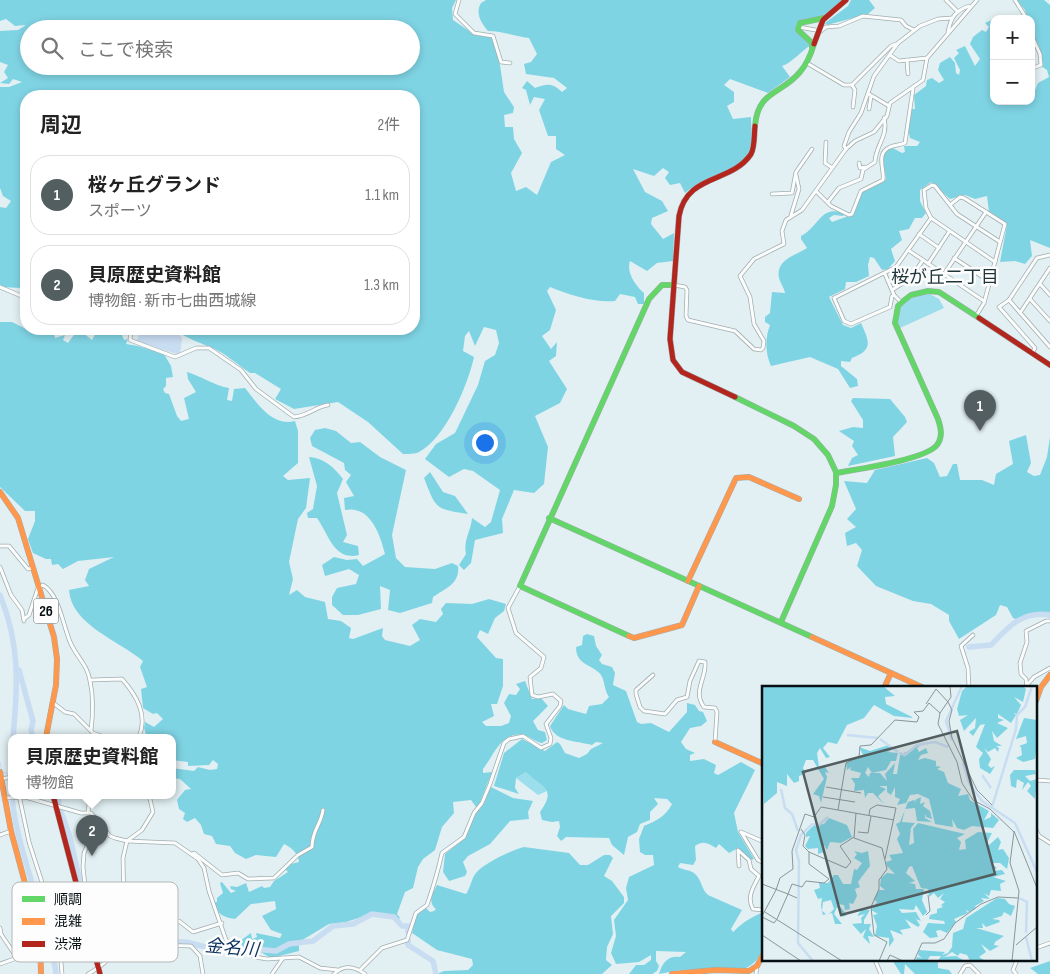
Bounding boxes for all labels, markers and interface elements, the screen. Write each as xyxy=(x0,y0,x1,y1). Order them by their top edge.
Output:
map controls xyxy=(990,15,1035,105)
button: + xyxy=(990,15,1035,60)
search box xyxy=(20,20,420,75)
icon: search xyxy=(38,34,66,62)
text: ここで検索 xyxy=(78,39,173,62)
button: − xyxy=(990,60,1035,105)
text: 周辺 xyxy=(40,113,82,138)
text: 2件 xyxy=(377,116,400,135)
text: 桜ヶ丘グランド xyxy=(88,174,221,197)
text: 1 xyxy=(54,186,60,205)
text: 1.1 km xyxy=(365,186,399,205)
text: スポーツ xyxy=(88,202,152,221)
text: 貝原歴史資料館 xyxy=(88,264,221,287)
district label: 桜が丘二丁目 xyxy=(891,267,999,288)
text: 2 xyxy=(53,276,61,295)
text: 1.3 km xyxy=(364,276,399,295)
text: 博物館 · 新市七曲西城線 xyxy=(88,292,256,311)
pin: 1 xyxy=(964,390,996,431)
your location xyxy=(472,430,498,456)
road number: 26 xyxy=(34,598,58,624)
inset map xyxy=(762,686,1038,962)
popup xyxy=(8,734,176,799)
text: 貝原歴史資料館 xyxy=(25,746,159,769)
text: 博物館 xyxy=(25,774,74,793)
pin: 2 xyxy=(76,815,108,856)
legend xyxy=(12,882,178,962)
text: 順調 xyxy=(54,891,82,908)
text: 混雑 xyxy=(54,913,82,930)
water label: 金名川 xyxy=(204,935,262,961)
text: 渋滞 xyxy=(54,936,82,953)

